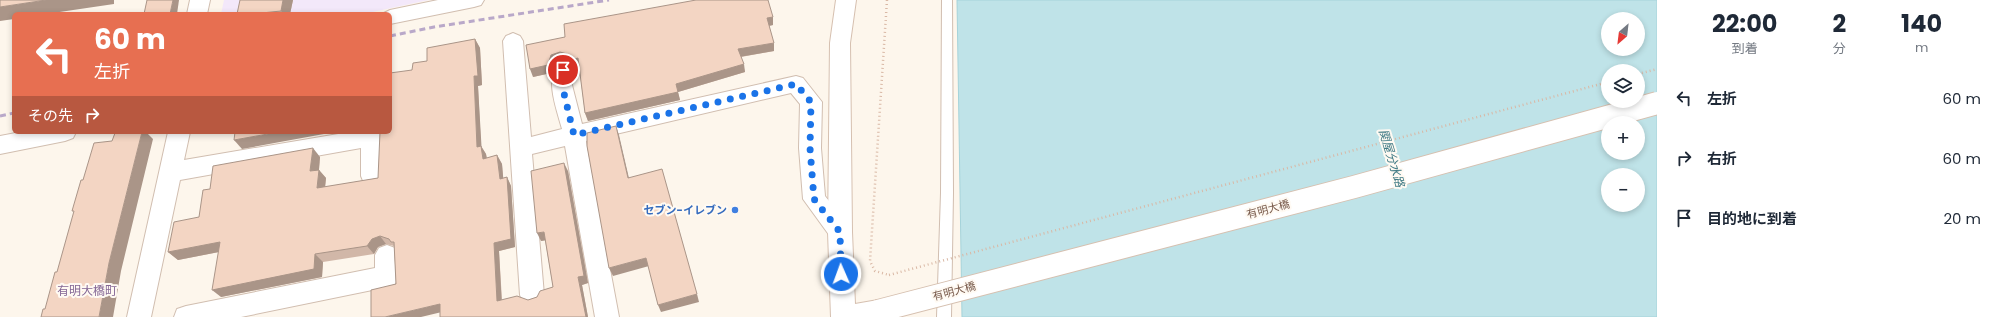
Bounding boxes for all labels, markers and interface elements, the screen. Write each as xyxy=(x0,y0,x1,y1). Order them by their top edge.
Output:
text: 22:00 xyxy=(1712,7,1777,40)
text: 2 xyxy=(1832,7,1846,40)
text: 140 xyxy=(1901,7,1942,40)
north arrow xyxy=(1601,12,1645,56)
map controls xyxy=(1601,12,1645,212)
text: 60 m xyxy=(94,20,166,59)
icon: left xyxy=(28,28,80,80)
text: m xyxy=(1915,38,1928,57)
text: 到着 xyxy=(1732,39,1758,58)
text: 分 xyxy=(1833,39,1846,58)
pin xyxy=(546,53,580,87)
text: 左折 xyxy=(94,59,130,84)
icon: arrive xyxy=(552,59,574,81)
button: layers xyxy=(1601,64,1645,108)
icon: left xyxy=(1673,87,1695,109)
text: 左折 xyxy=(1707,88,1737,109)
text: 60 m xyxy=(1943,88,1981,109)
icon: right xyxy=(81,104,103,126)
text: その先 xyxy=(28,105,73,126)
button: + xyxy=(1601,116,1645,160)
water label: 関屋分水路 xyxy=(1375,127,1409,190)
icon: right xyxy=(1673,147,1695,169)
text: 右折 xyxy=(1707,148,1737,169)
text: 60 m xyxy=(1943,148,1981,169)
button: − xyxy=(1601,168,1645,212)
street label: 有明大橋 xyxy=(1245,196,1291,222)
place label: セブン-イレブン xyxy=(644,202,727,218)
marker: セブン-イレブン xyxy=(730,205,740,215)
icon: arrive xyxy=(1673,207,1695,229)
text: 目的地に到着 xyxy=(1707,208,1797,229)
text: 20 m xyxy=(1943,208,1981,229)
position arrow xyxy=(820,253,862,295)
street label: 有明大橋 xyxy=(931,278,977,304)
district label: 有明大橋町 xyxy=(57,282,117,299)

